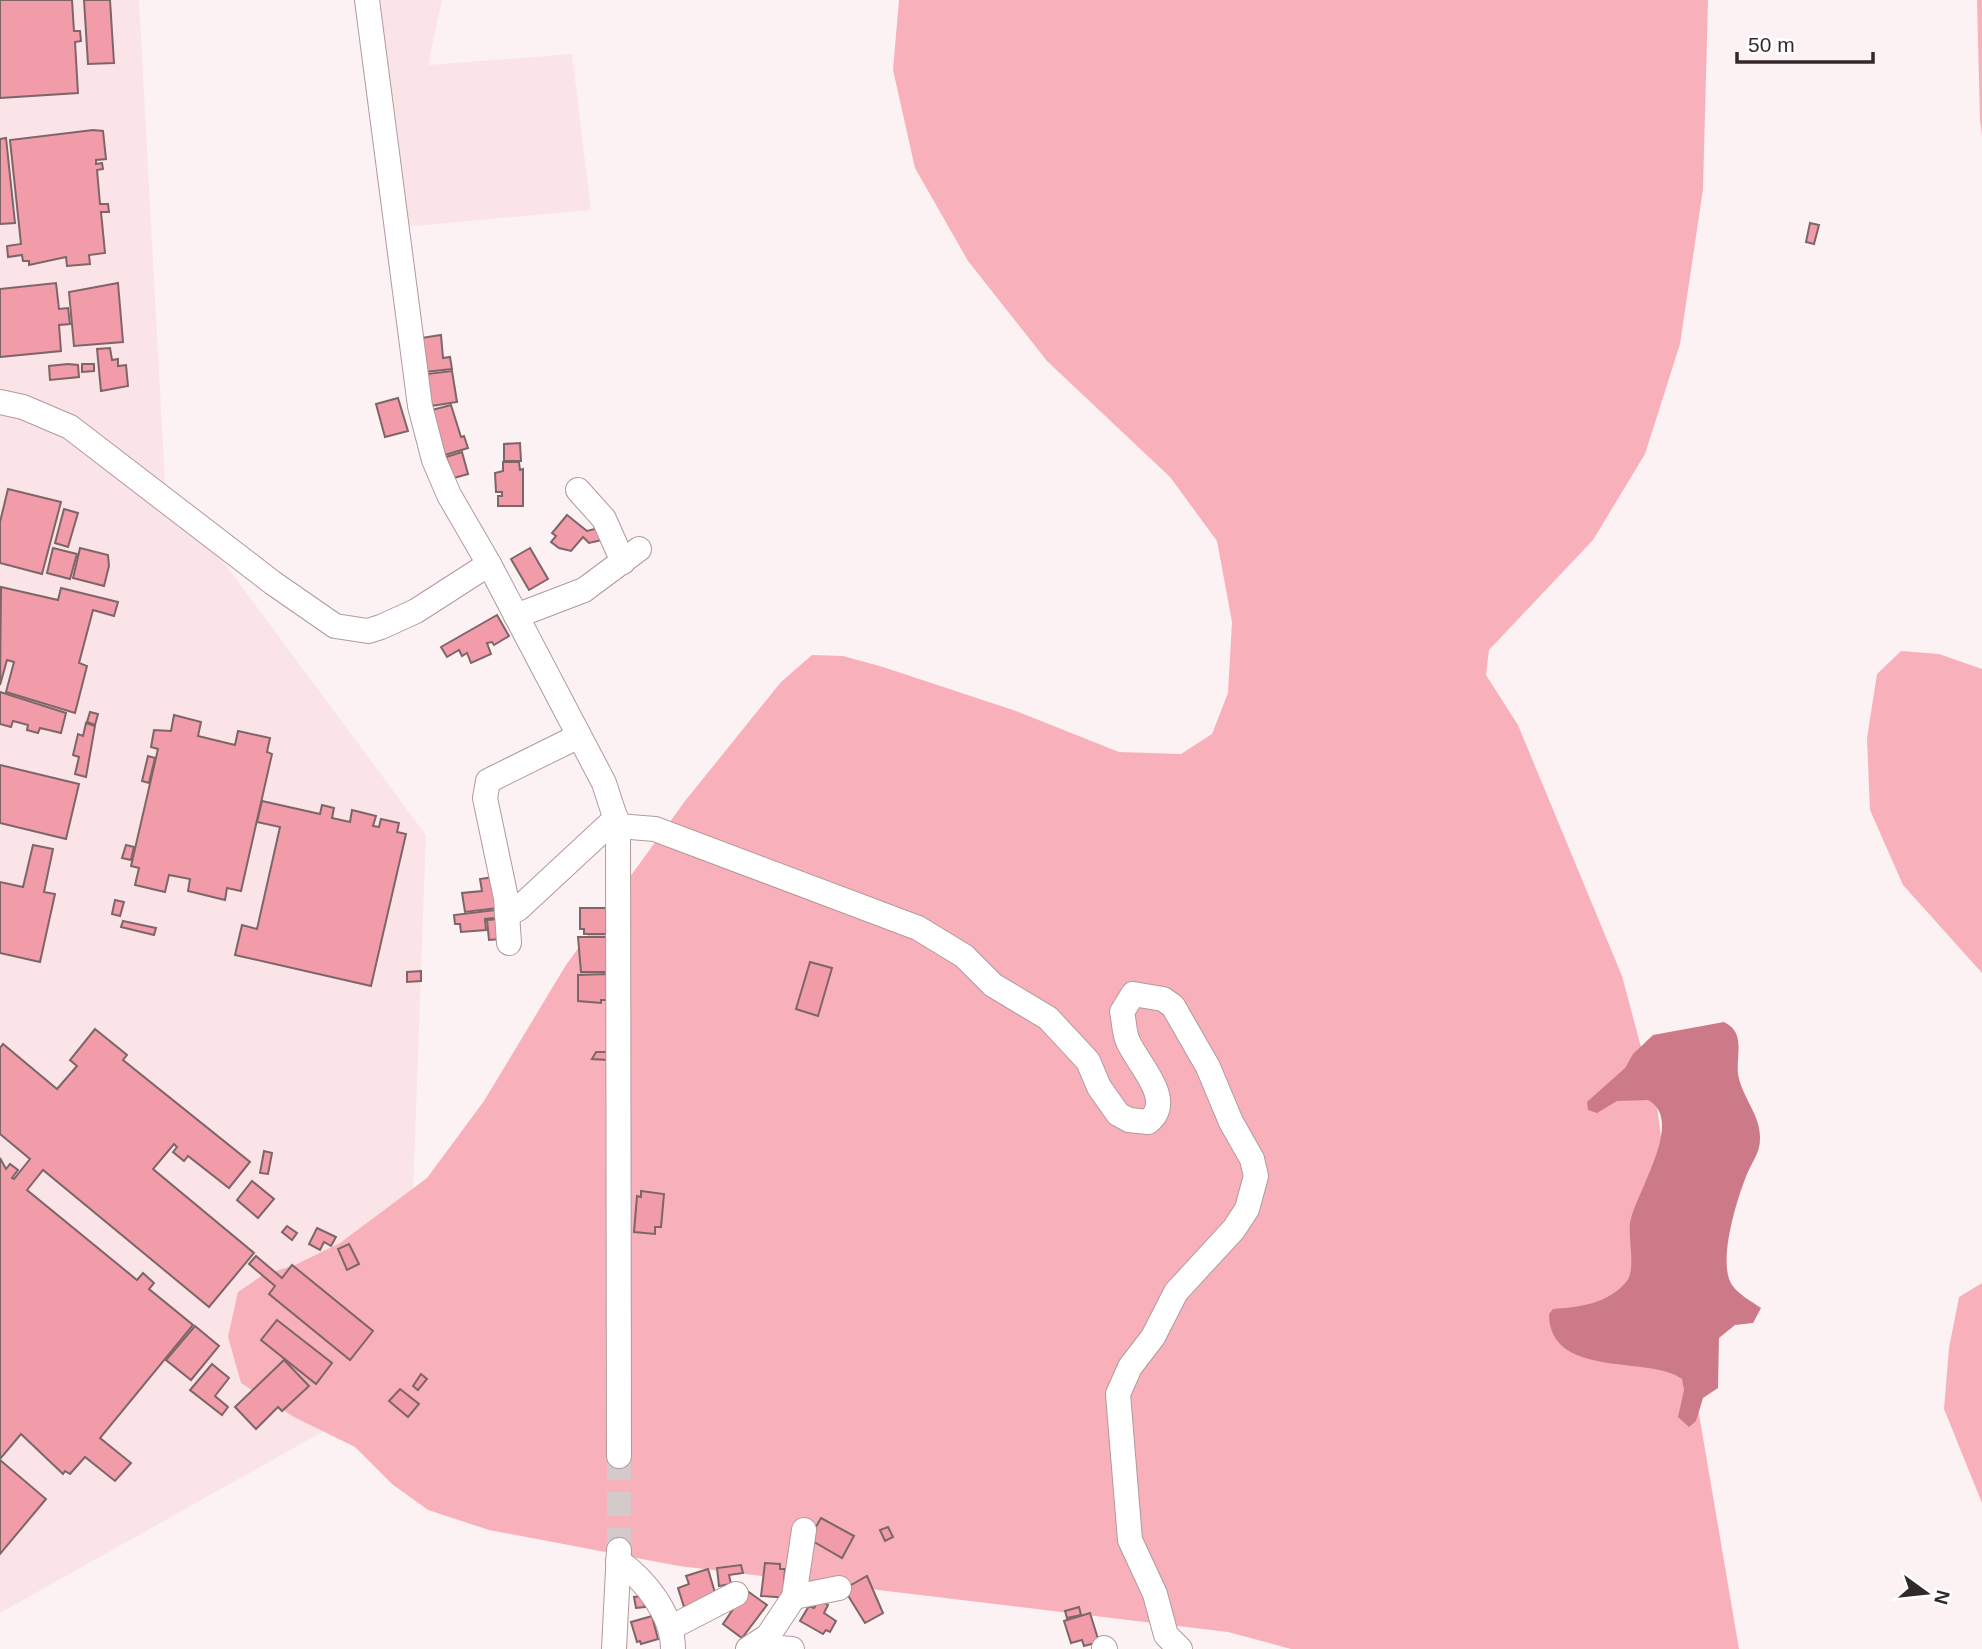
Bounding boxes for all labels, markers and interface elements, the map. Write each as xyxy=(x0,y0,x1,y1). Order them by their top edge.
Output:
scale bar xyxy=(1737,21,1874,65)
text: 50 m xyxy=(1748,33,1795,56)
north arrow xyxy=(1891,1558,1961,1628)
text: N xyxy=(1930,1588,1954,1607)

